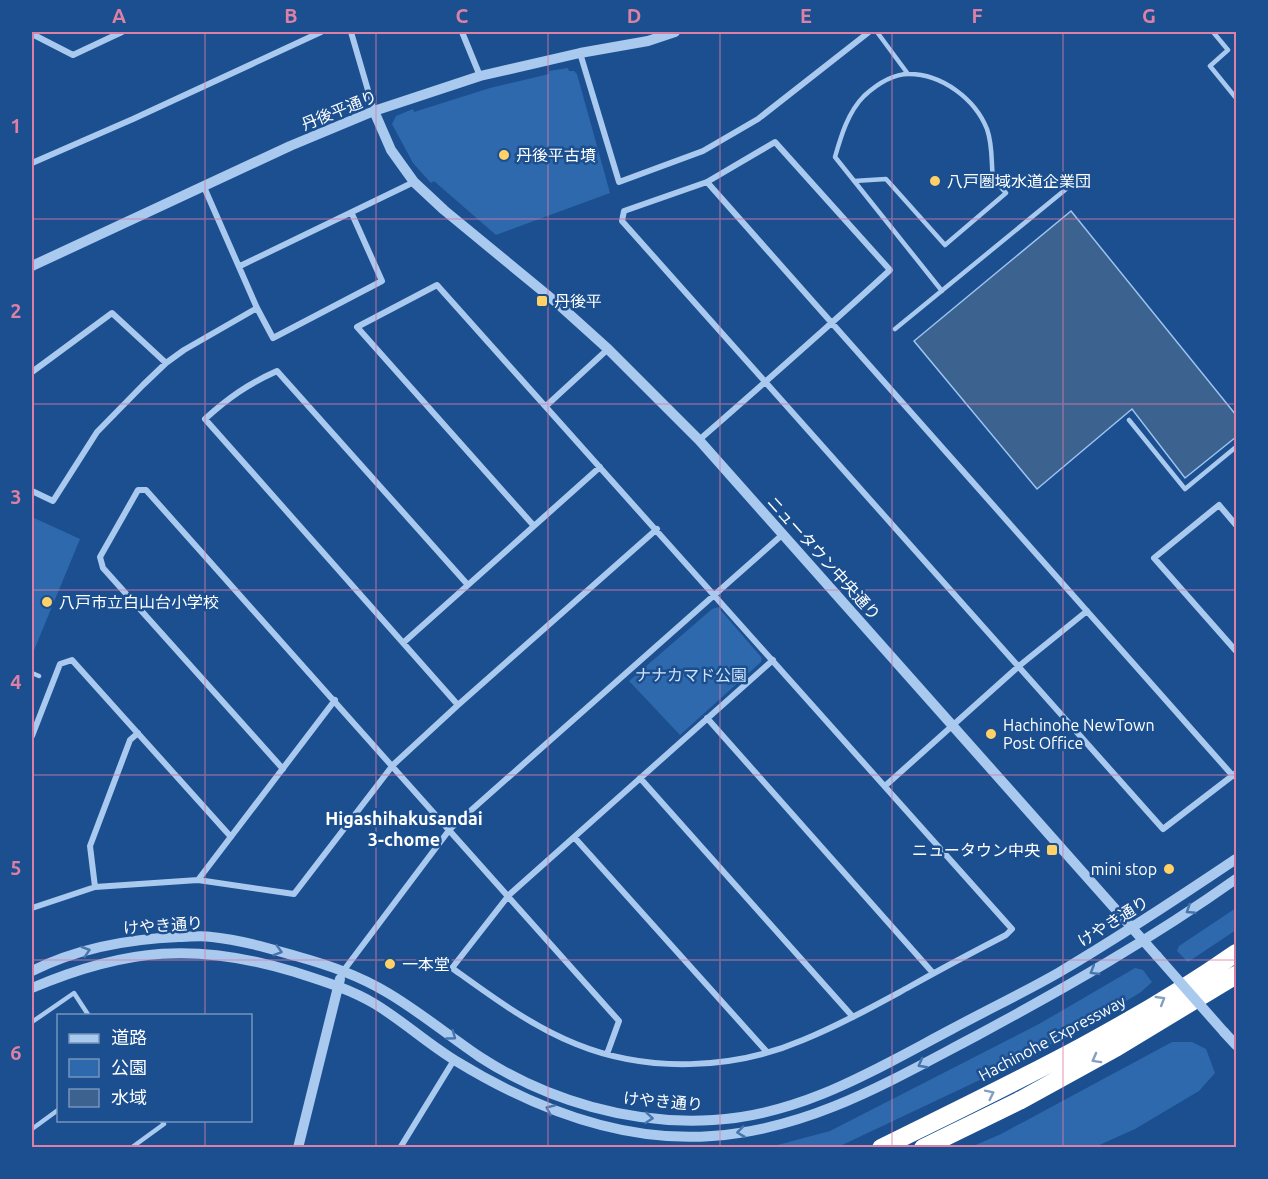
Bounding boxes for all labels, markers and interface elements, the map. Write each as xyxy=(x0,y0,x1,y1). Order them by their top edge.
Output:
text: A xyxy=(112,4,126,27)
text: B xyxy=(284,4,298,27)
text: C xyxy=(456,4,469,27)
text: D xyxy=(627,4,641,27)
text: E xyxy=(800,4,812,27)
text: F xyxy=(971,4,983,27)
text: G xyxy=(1142,4,1156,27)
street label: 丹後平通り xyxy=(299,87,379,133)
text: 1 xyxy=(10,114,22,137)
place label: 丹後平古墳 xyxy=(516,146,596,164)
marker: 丹後平古墳 xyxy=(497,148,511,162)
place label: 八戸圏域水道企業団 xyxy=(947,172,1091,190)
marker: 八戸圏域水道企業団 xyxy=(928,174,942,188)
place label: 丹後平 xyxy=(554,292,602,310)
marker: 丹後平 xyxy=(535,294,549,308)
text: 2 xyxy=(10,299,22,322)
text: 3 xyxy=(10,485,22,508)
street label: ニュータウン中央通り xyxy=(764,493,884,623)
place label: 八戸市立白山台小学校 xyxy=(59,593,219,611)
marker: 八戸市立白山台小学校 xyxy=(40,595,54,609)
park label: ナナカマド公園 xyxy=(635,666,747,684)
text: 4 xyxy=(10,670,22,693)
place label: Hachinohe NewTown Post Office xyxy=(1003,716,1155,752)
marker: Hachinohe NewTown Post Office xyxy=(984,727,998,741)
district label: Higashihakusandai 3-chome xyxy=(325,808,483,849)
place label: ニュータウン中央 xyxy=(912,841,1040,859)
marker: ニュータウン中央 xyxy=(1045,843,1059,857)
text: 5 xyxy=(10,856,22,879)
place label: mini stop xyxy=(1091,860,1157,878)
marker: mini stop xyxy=(1162,862,1176,876)
street label: けやき通り xyxy=(1074,892,1152,950)
one-way arrow xyxy=(1186,903,1197,914)
street label: けやき通り xyxy=(122,913,204,937)
one-way arrow xyxy=(272,944,283,956)
one-way arrow xyxy=(80,946,91,958)
place label: 一本堂 xyxy=(402,955,450,973)
marker: 一本堂 xyxy=(383,957,397,971)
one-way arrow xyxy=(1090,964,1100,976)
street label: Hachinohe Expressway xyxy=(976,992,1129,1084)
one-way arrow xyxy=(1155,995,1165,1007)
legend xyxy=(57,1014,252,1122)
text: 道路 xyxy=(111,1027,147,1047)
one-way arrow xyxy=(445,1029,456,1040)
text: 6 xyxy=(10,1041,22,1064)
one-way arrow xyxy=(1092,1052,1102,1063)
text: 公園 xyxy=(111,1057,147,1077)
one-way arrow xyxy=(918,1057,929,1068)
text: 水域 xyxy=(111,1087,147,1107)
street label: けやき通り xyxy=(622,1089,704,1113)
one-way arrow xyxy=(984,1089,995,1101)
one-way arrow xyxy=(545,1105,556,1117)
one-way arrow xyxy=(644,1111,653,1124)
one-way arrow xyxy=(737,1126,746,1138)

